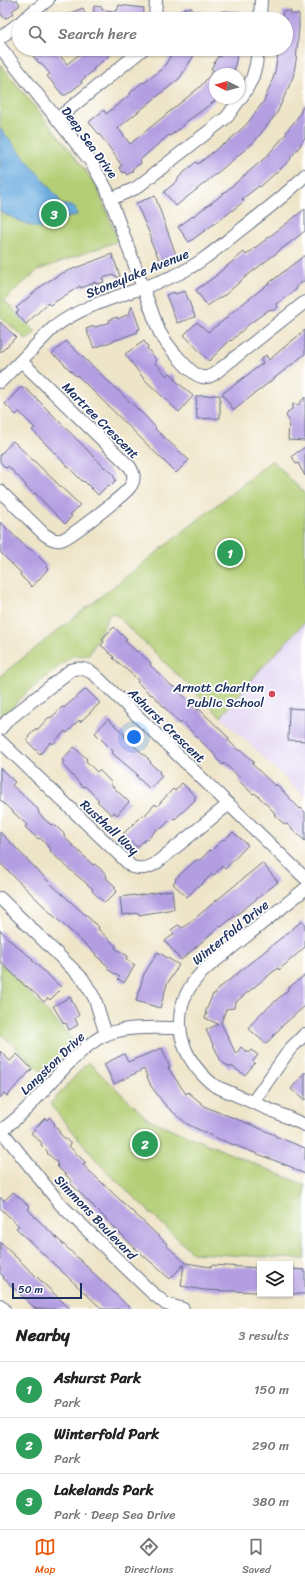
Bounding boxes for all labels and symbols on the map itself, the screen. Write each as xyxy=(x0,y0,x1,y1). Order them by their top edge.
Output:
north arrow xyxy=(209,68,245,104)
street label: Deep Sea Drive xyxy=(55,101,124,183)
pin: 3 xyxy=(41,199,67,229)
street label: Stoneylake Avenue xyxy=(82,242,193,305)
street label: Martree Crescent xyxy=(57,376,145,465)
pin: 1 xyxy=(217,538,243,568)
place label: Arnott Charlton Public School xyxy=(172,676,264,714)
street label: Ashurst Crescent xyxy=(122,681,211,769)
marker: Arnott Charlton Public School xyxy=(267,689,277,699)
your location xyxy=(124,727,144,747)
street label: Rusthall Way xyxy=(75,794,145,861)
street label: Winterfold Drive xyxy=(187,894,274,971)
street label: Langston Drive xyxy=(14,1026,91,1101)
pin: 2 xyxy=(132,1129,158,1159)
street label: Simmons Boulevard xyxy=(49,1169,143,1266)
scale bar xyxy=(12,1281,82,1300)

